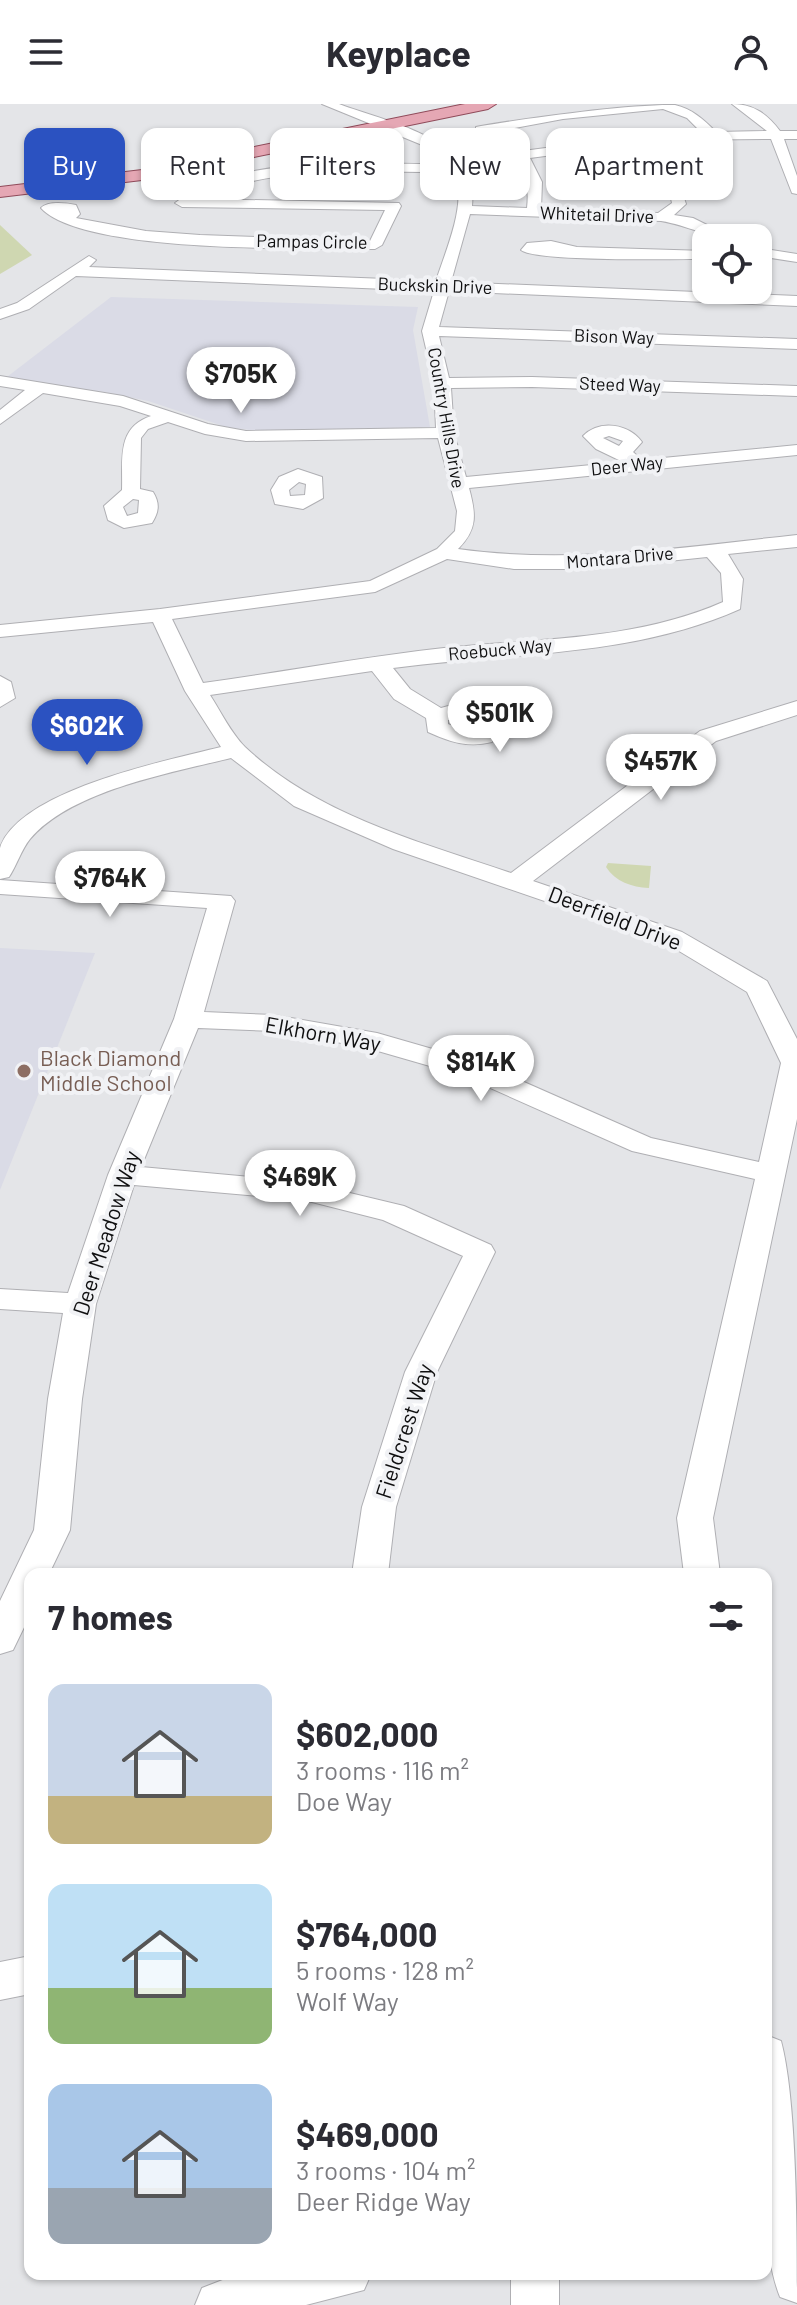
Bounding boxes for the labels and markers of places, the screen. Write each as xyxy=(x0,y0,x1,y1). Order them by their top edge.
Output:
pin: $705K xyxy=(185,347,297,415)
pin: $501K xyxy=(444,686,556,754)
pin: $602K xyxy=(31,699,143,767)
pin: $457K xyxy=(605,734,717,802)
pin: $764K xyxy=(54,851,166,919)
pin: $814K xyxy=(425,1035,537,1103)
place label: Black Diamond Middle School xyxy=(40,1044,181,1095)
marker: Black Diamond Middle School xyxy=(15,1062,33,1080)
pin: $469K xyxy=(244,1150,356,1218)

